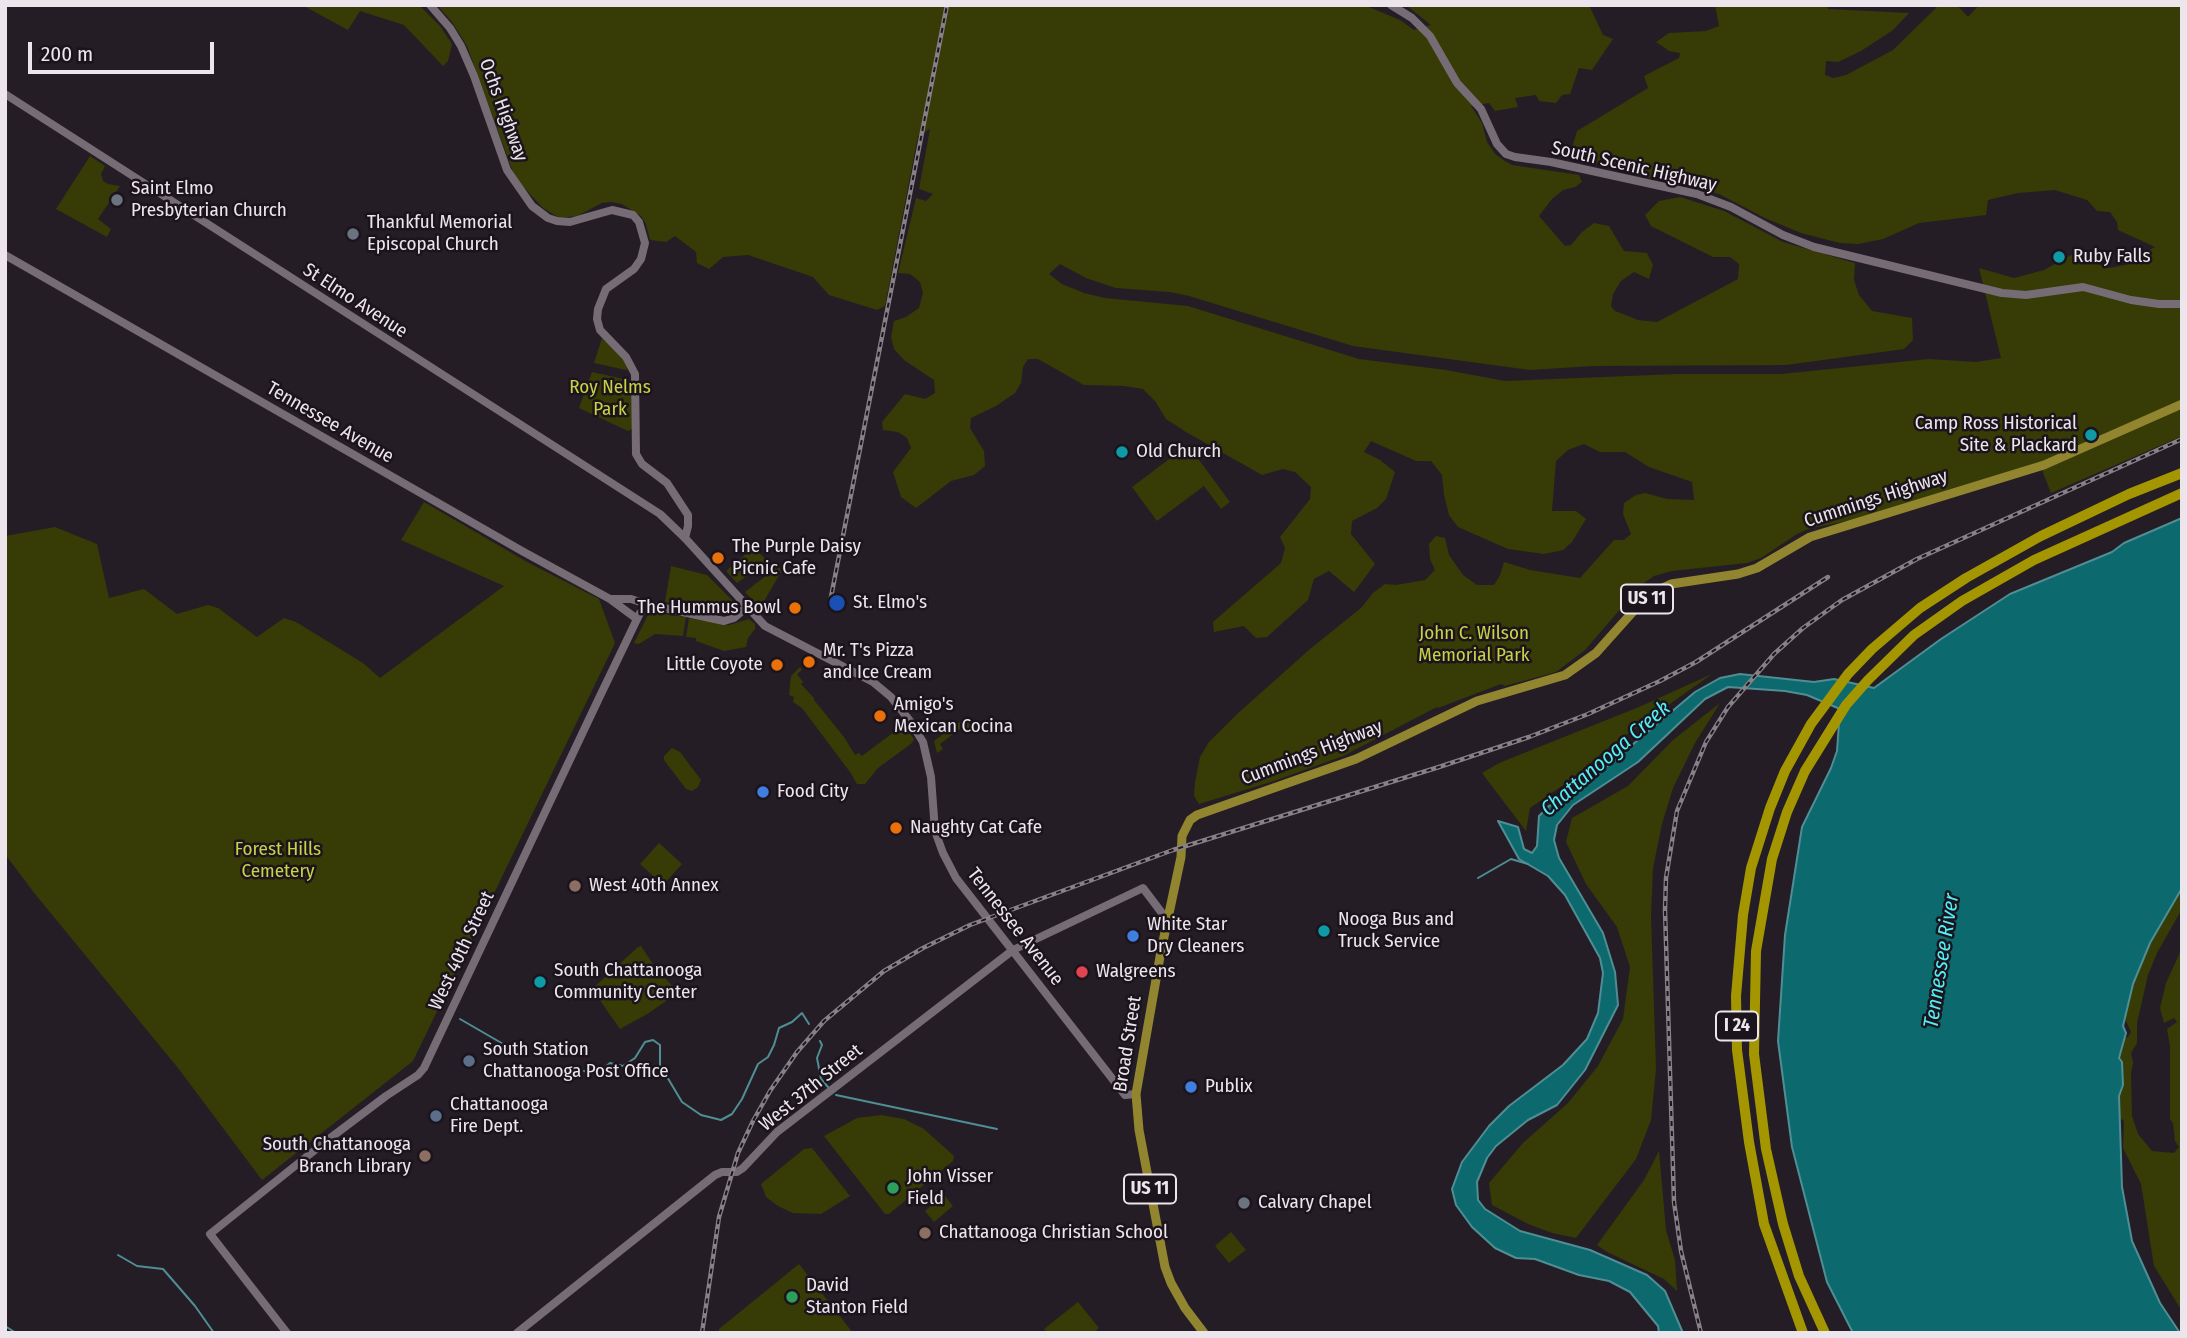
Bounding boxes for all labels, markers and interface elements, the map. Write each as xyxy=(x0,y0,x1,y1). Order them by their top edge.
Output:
scale bar xyxy=(32,28,217,72)
text: 200 m xyxy=(41,41,93,67)
street label: Ochs Highway xyxy=(474,56,532,164)
street label: South Scenic Highway xyxy=(1549,137,1719,197)
place label: Saint Elmo Presbyterian Church xyxy=(131,178,287,222)
marker: Saint Elmo Presbyterian Church xyxy=(109,192,125,208)
place label: Thankful Memorial Episcopal Church xyxy=(367,212,512,256)
marker: Thankful Memorial Episcopal Church xyxy=(345,226,361,242)
place label: Ruby Falls xyxy=(2073,246,2151,268)
marker: Ruby Falls xyxy=(2051,249,2067,265)
street label: St Elmo Avenue xyxy=(298,259,412,343)
street label: Tennessee Avenue xyxy=(262,377,398,469)
park label: Roy Nelms Park xyxy=(569,377,651,421)
place label: Camp Ross Historical Site & Plackard xyxy=(1915,413,2077,457)
marker: Camp Ross Historical Site & Plackard xyxy=(2083,427,2099,443)
place label: Old Church xyxy=(1136,441,1221,463)
marker: Old Church xyxy=(1114,444,1130,460)
street label: Cummings Highway xyxy=(1801,465,1951,533)
place label: The Purple Daisy Picnic Cafe xyxy=(732,536,861,580)
marker: The Purple Daisy Picnic Cafe xyxy=(710,550,726,566)
road number: US 11 xyxy=(1621,584,1673,614)
place label: St. Elmo's xyxy=(853,592,927,614)
marker: St. Elmo's xyxy=(827,593,847,613)
place label: The Hummus Bowl xyxy=(637,597,781,619)
marker: The Hummus Bowl xyxy=(787,600,803,616)
park label: John C. Wilson Memorial Park xyxy=(1418,623,1530,667)
place label: Mr. T's Pizza and Ice Cream xyxy=(823,640,932,684)
place label: Little Coyote xyxy=(666,654,763,676)
marker: Mr. T's Pizza and Ice Cream xyxy=(801,654,817,670)
marker: Little Coyote xyxy=(769,657,785,673)
place label: Amigo's Mexican Cocina xyxy=(894,694,1013,738)
water label: Chattanooga Creek xyxy=(1536,696,1676,822)
marker: Amigo's Mexican Cocina xyxy=(872,708,888,724)
street label: Cummings Highway xyxy=(1238,716,1386,790)
place label: Food City xyxy=(777,781,848,803)
marker: Food City xyxy=(755,784,771,800)
place label: Naughty Cat Cafe xyxy=(910,817,1042,839)
marker: Naughty Cat Cafe xyxy=(888,820,904,836)
park label: Forest Hills Cemetery xyxy=(235,839,321,883)
street label: Tennessee Avenue xyxy=(962,864,1068,990)
place label: West 40th Annex xyxy=(589,875,719,897)
marker: West 40th Annex xyxy=(567,878,583,894)
street label: West 40th Street xyxy=(424,888,500,1014)
water label: Tennessee River xyxy=(1919,892,1965,1030)
place label: Nooga Bus and Truck Service xyxy=(1338,909,1454,953)
place label: White Star Dry Cleaners xyxy=(1147,914,1244,958)
marker: Nooga Bus and Truck Service xyxy=(1316,923,1332,939)
marker: White Star Dry Cleaners xyxy=(1125,928,1141,944)
place label: South Chattanooga Community Center xyxy=(554,960,702,1004)
place label: Walgreens xyxy=(1096,961,1176,983)
marker: Walgreens xyxy=(1074,964,1090,980)
marker: South Chattanooga Community Center xyxy=(532,974,548,990)
street label: Broad Street xyxy=(1109,994,1147,1094)
road number: I 24 xyxy=(1716,1012,1758,1041)
place label: South Station Chattanooga Post Office xyxy=(483,1039,669,1083)
street label: West 37th Street xyxy=(755,1040,867,1136)
marker: South Station Chattanooga Post Office xyxy=(461,1053,477,1069)
place label: Publix xyxy=(1205,1076,1253,1098)
marker: Publix xyxy=(1183,1079,1199,1095)
place label: Chattanooga Fire Dept. xyxy=(450,1094,548,1138)
marker: Chattanooga Fire Dept. xyxy=(428,1108,444,1124)
place label: South Chattanooga Branch Library xyxy=(263,1134,411,1178)
marker: South Chattanooga Branch Library xyxy=(417,1148,433,1164)
place label: John Visser Field xyxy=(907,1166,993,1210)
road number: US 11 xyxy=(1124,1174,1176,1204)
marker: John Visser Field xyxy=(885,1180,901,1196)
place label: Calvary Chapel xyxy=(1258,1192,1372,1214)
marker: Calvary Chapel xyxy=(1236,1195,1252,1211)
place label: Chattanooga Christian School xyxy=(939,1222,1168,1244)
marker: Chattanooga Christian School xyxy=(917,1225,933,1241)
place label: David Stanton Field xyxy=(806,1275,908,1319)
marker: David Stanton Field xyxy=(784,1289,800,1305)

